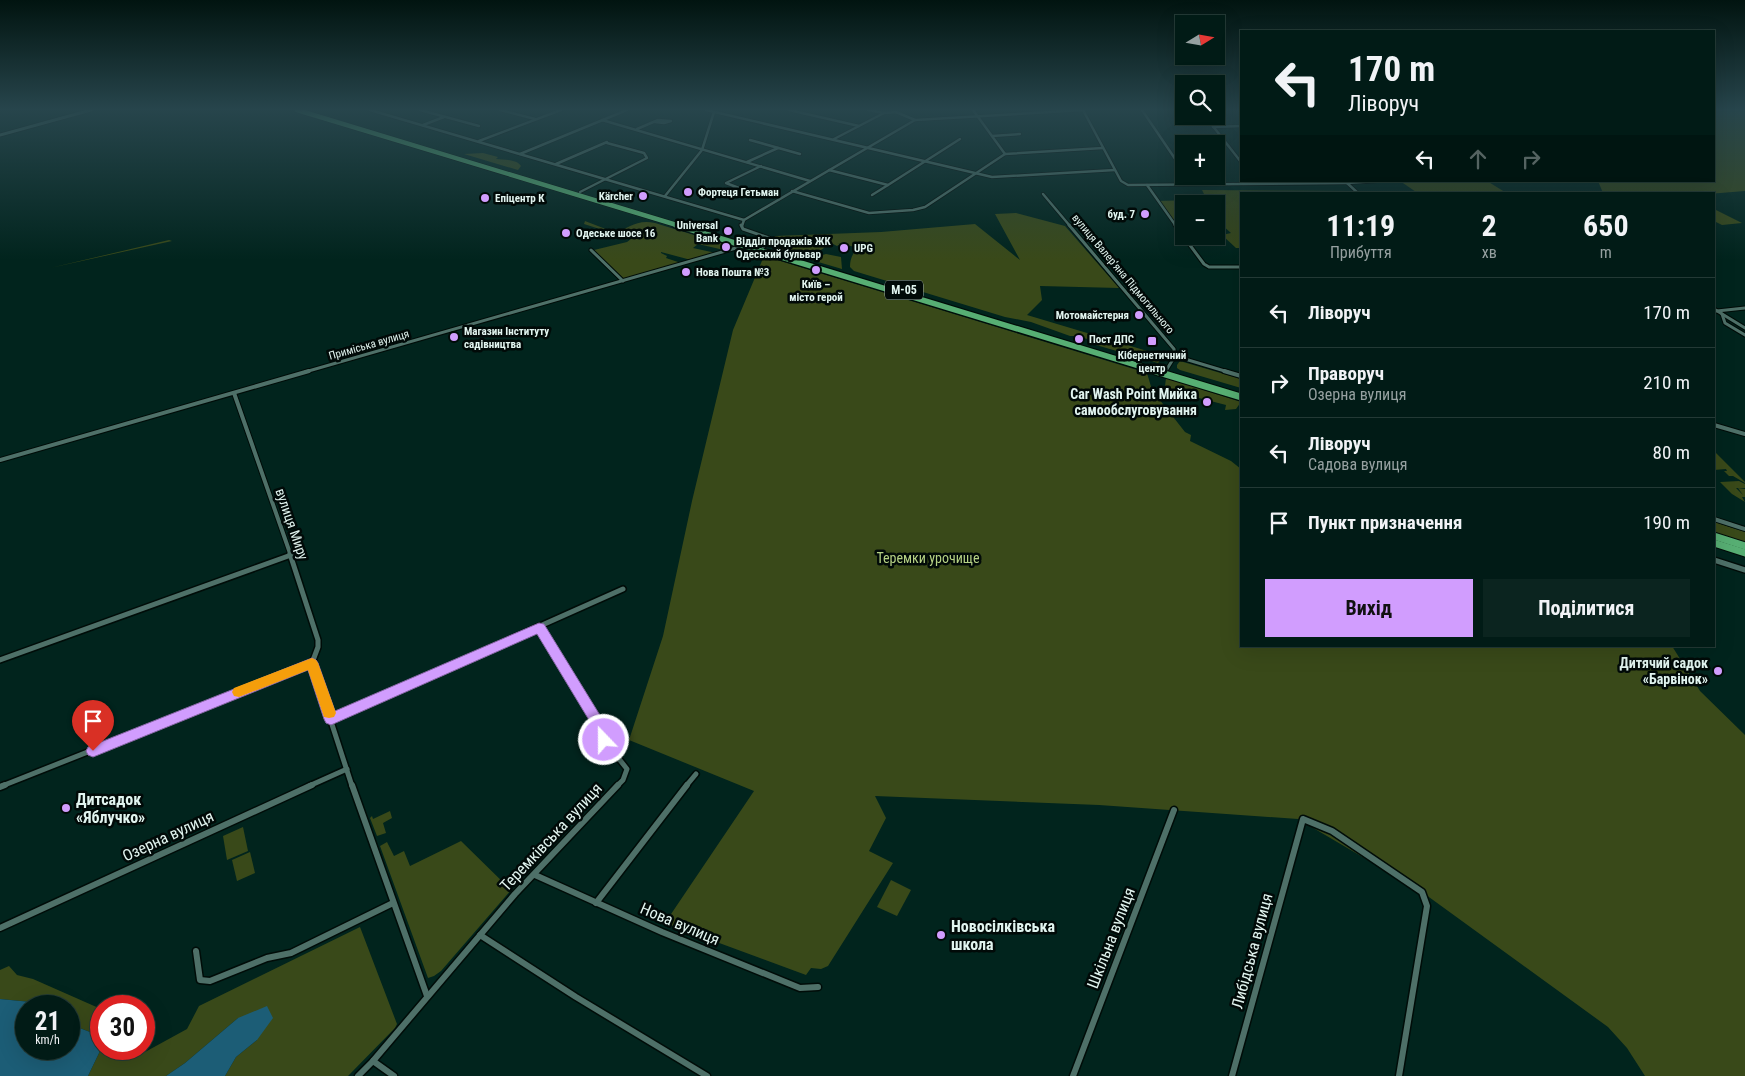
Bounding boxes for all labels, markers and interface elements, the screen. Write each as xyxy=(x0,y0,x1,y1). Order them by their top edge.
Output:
north arrow xyxy=(1175,15,1225,65)
map controls xyxy=(1175,15,1225,245)
text: 170 m xyxy=(1348,49,1435,90)
icon: left xyxy=(1265,50,1330,115)
button: search xyxy=(1175,75,1225,125)
text: Ліворуч xyxy=(1348,91,1419,116)
button: + xyxy=(1175,135,1225,185)
icon: left xyxy=(1411,145,1439,173)
icon: ahead xyxy=(1464,145,1492,173)
icon: right xyxy=(1517,145,1545,173)
marker: Фортеця Гетьман xyxy=(682,186,694,198)
place label: Фортеця Гетьман xyxy=(698,186,779,199)
place label: Kärcher xyxy=(599,190,633,203)
marker: Kärcher xyxy=(637,190,649,202)
marker: Епіцентр К xyxy=(479,192,491,204)
place label: Епіцентр К xyxy=(495,192,545,205)
button: − xyxy=(1175,195,1225,245)
place label: буд. 7 xyxy=(1107,208,1135,221)
marker: буд. 7 xyxy=(1139,208,1151,220)
text: 11:19 xyxy=(1326,208,1395,243)
text: 2 xyxy=(1482,208,1497,243)
text: 650 xyxy=(1583,208,1629,243)
street label: вулиця Валерʼяна Підмогильного xyxy=(1069,212,1177,337)
place label: Universal Bank xyxy=(677,219,719,245)
marker: Universal Bank xyxy=(722,225,734,237)
marker: Одеське шосе 16 xyxy=(560,227,572,239)
place label: Одеське шосе 16 xyxy=(576,227,656,240)
place label: Відділ продажів ЖК Одеський бульвар xyxy=(736,235,831,261)
marker: Відділ продажів ЖК Одеський бульвар xyxy=(720,241,732,253)
marker: UPG xyxy=(838,242,850,254)
place label: UPG xyxy=(854,242,873,255)
text: Прибуття xyxy=(1330,243,1392,262)
text: хв xyxy=(1482,243,1497,262)
text: m xyxy=(1600,243,1612,262)
marker: Київ – місто герой xyxy=(810,264,822,276)
marker: Нова Пошта №3 xyxy=(680,266,692,278)
place label: Нова Пошта №3 xyxy=(696,266,770,279)
place label: Київ – місто герой xyxy=(789,278,843,304)
road number: М-05 xyxy=(885,280,923,300)
icon: left xyxy=(1265,299,1293,327)
text: Ліворуч xyxy=(1308,301,1370,324)
text: 170 m xyxy=(1643,301,1690,324)
place label: Мотомайстерня xyxy=(1056,309,1129,322)
marker: Мотомайстерня xyxy=(1133,309,1145,321)
place label: Магазин Інституту садівництва xyxy=(464,325,549,351)
street label: Приміська вулиця xyxy=(327,327,411,363)
marker: Магазин Інституту садівництва xyxy=(448,331,460,343)
marker: Пост ДПС xyxy=(1073,333,1085,345)
place label: Пост ДПС xyxy=(1089,333,1134,346)
marker: Кібернетичний центр xyxy=(1146,335,1158,347)
place label: Кібернетичний центр xyxy=(1118,349,1186,375)
text: Праворуч xyxy=(1308,362,1384,385)
icon: right xyxy=(1265,369,1293,397)
text: 210 m xyxy=(1643,371,1690,394)
text: Озерна вулиця xyxy=(1308,385,1406,404)
place label: Car Wash Point Мийка самообслуговування xyxy=(1070,386,1197,418)
marker: Car Wash Point Мийка самообслуговування xyxy=(1201,396,1213,408)
text: Ліворуч xyxy=(1308,432,1370,455)
icon: left xyxy=(1265,439,1293,467)
text: 80 m xyxy=(1653,441,1690,464)
text: Садова вулиця xyxy=(1308,455,1408,474)
street label: вулиця Миру xyxy=(272,486,312,562)
icon: arrive xyxy=(1265,509,1293,537)
text: Пункт призначення xyxy=(1308,511,1462,534)
text: 190 m xyxy=(1643,511,1690,534)
park label: Теремки урочище xyxy=(876,550,980,566)
button: Вихід xyxy=(1265,579,1473,637)
button: Поділитися xyxy=(1483,579,1690,637)
place label: Дитячий садок «Барвінок» xyxy=(1620,655,1708,687)
marker: Дитячий садок «Барвінок» xyxy=(1712,665,1724,677)
pin xyxy=(72,700,114,751)
icon: arrive xyxy=(79,707,107,735)
position arrow xyxy=(577,713,629,765)
street label: Теремківська вулиця xyxy=(496,779,606,895)
place label: Дитсадок «Яблучко» xyxy=(76,790,145,827)
marker: Дитсадок «Яблучко» xyxy=(60,802,72,814)
street label: Озерна вулиця xyxy=(119,807,217,865)
street label: Шкільна вулиця xyxy=(1083,885,1139,991)
street label: Либідська вулиця xyxy=(1227,891,1277,1011)
street label: Нова вулиця xyxy=(638,899,722,949)
place label: Новосілківська школа xyxy=(951,917,1055,954)
marker: Новосілківська школа xyxy=(935,929,947,941)
speed limit sign: 30 xyxy=(90,995,155,1060)
text: 21 xyxy=(35,1007,60,1036)
text: km/h xyxy=(35,1033,60,1047)

